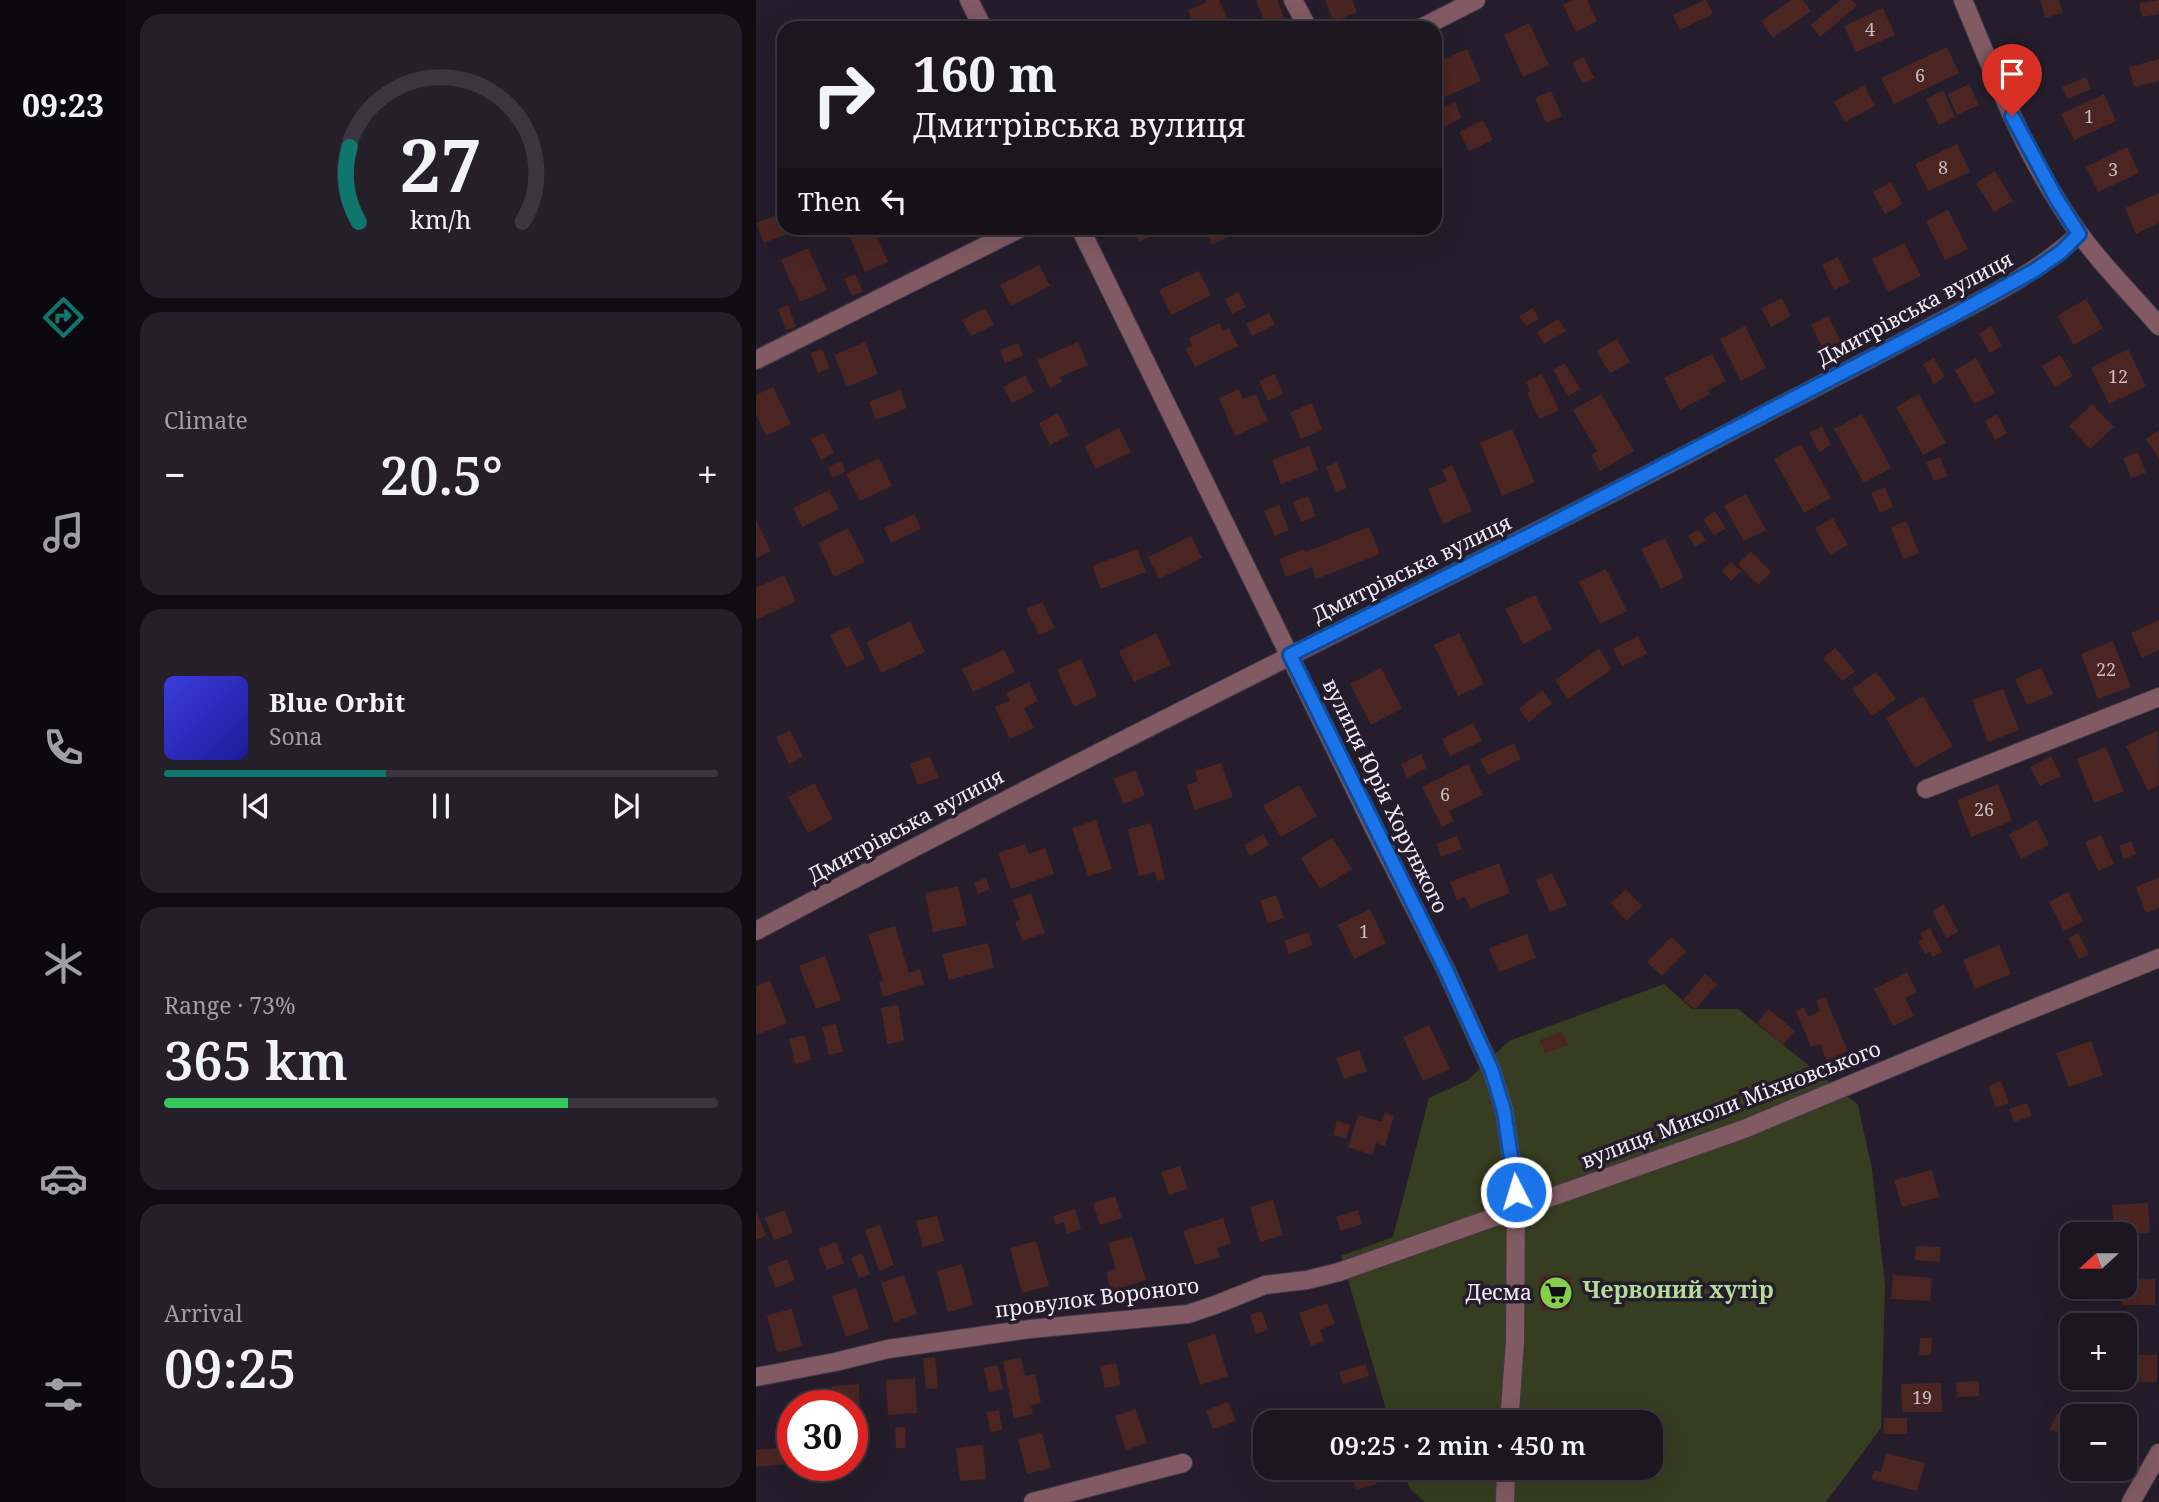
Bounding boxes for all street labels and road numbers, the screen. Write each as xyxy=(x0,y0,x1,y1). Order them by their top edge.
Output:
street label: Дмитрівська вулиця xyxy=(1812,244,2018,372)
street label: Дмитрівська вулиця xyxy=(1307,508,1516,629)
street label: вулиця Юрія Хорунжого xyxy=(1317,674,1455,918)
street label: Дмитрівська вулиця xyxy=(803,761,1009,889)
street label: вулиця Миколи Міхновського xyxy=(1577,1034,1884,1174)
street label: провулок Вороного xyxy=(993,1271,1201,1323)

